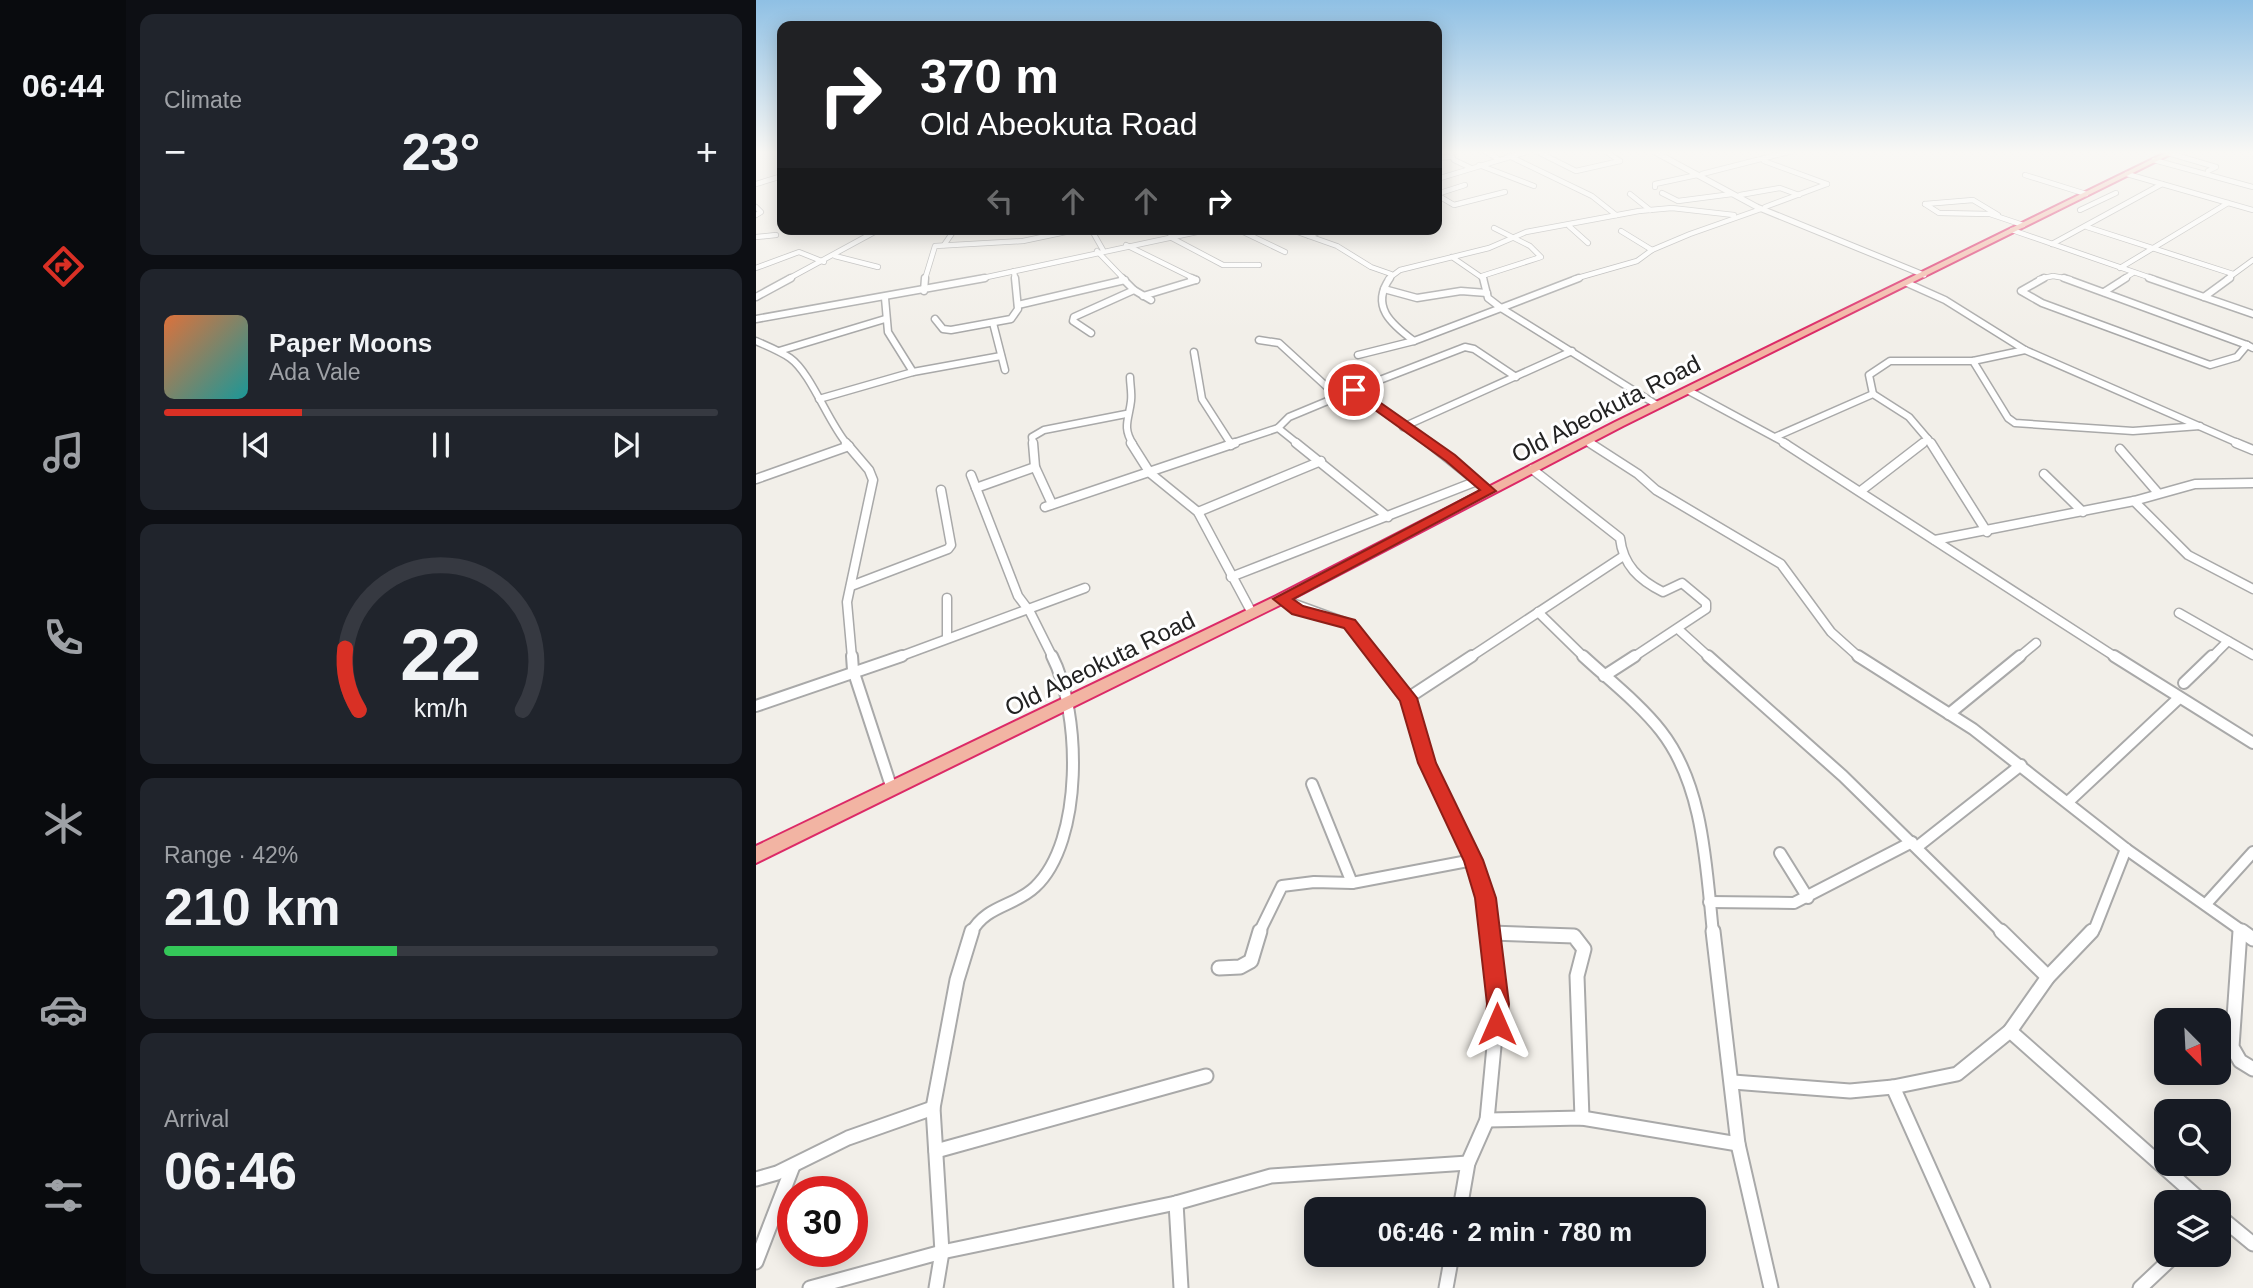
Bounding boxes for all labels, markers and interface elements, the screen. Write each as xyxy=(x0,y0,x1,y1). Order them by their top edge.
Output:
icon: right xyxy=(805,49,896,140)
text: 370 m xyxy=(920,49,1059,103)
text: 06:44 xyxy=(22,68,104,104)
text: Climate xyxy=(164,87,242,113)
text: Old Abeokuta Road xyxy=(920,106,1198,142)
text: 23° xyxy=(402,123,480,181)
text: − xyxy=(164,131,186,173)
text: + xyxy=(696,131,718,173)
icon: left xyxy=(981,182,1019,220)
icon: ahead xyxy=(1054,182,1092,220)
icon: ahead xyxy=(1127,182,1165,220)
icon: right xyxy=(1200,182,1238,220)
icon: directions xyxy=(39,242,88,291)
text: Paper Moons xyxy=(269,328,432,358)
street label: Old Abeokuta Road xyxy=(1507,349,1705,468)
text: Ada Vale xyxy=(269,359,361,385)
pin xyxy=(1324,360,1384,420)
icon: arrive xyxy=(1335,371,1373,409)
icon: previous xyxy=(237,426,275,464)
icon: pause xyxy=(422,426,460,464)
icon: next xyxy=(607,426,645,464)
icon: music xyxy=(39,428,88,477)
street label: Old Abeokuta Road xyxy=(1000,606,1199,721)
icon: phone xyxy=(39,613,88,662)
text: 22 xyxy=(401,614,481,695)
text: km/h xyxy=(414,694,468,722)
icon: climate xyxy=(39,799,88,848)
text: Range · 42% xyxy=(164,842,298,868)
text: 210 km xyxy=(164,878,340,936)
icon: car xyxy=(39,985,88,1034)
position arrow xyxy=(1460,987,1534,1061)
north arrow xyxy=(2154,1008,2231,1085)
map controls xyxy=(2154,1008,2231,1267)
button: search xyxy=(2154,1099,2231,1176)
text: Arrival xyxy=(164,1106,229,1132)
text: 06:46 xyxy=(164,1142,297,1200)
icon: filters xyxy=(39,1171,88,1220)
speed limit sign: 30 xyxy=(777,1176,868,1267)
button: layers xyxy=(2154,1190,2231,1267)
text: 06:46 · 2 min · 780 m xyxy=(1378,1217,1632,1247)

